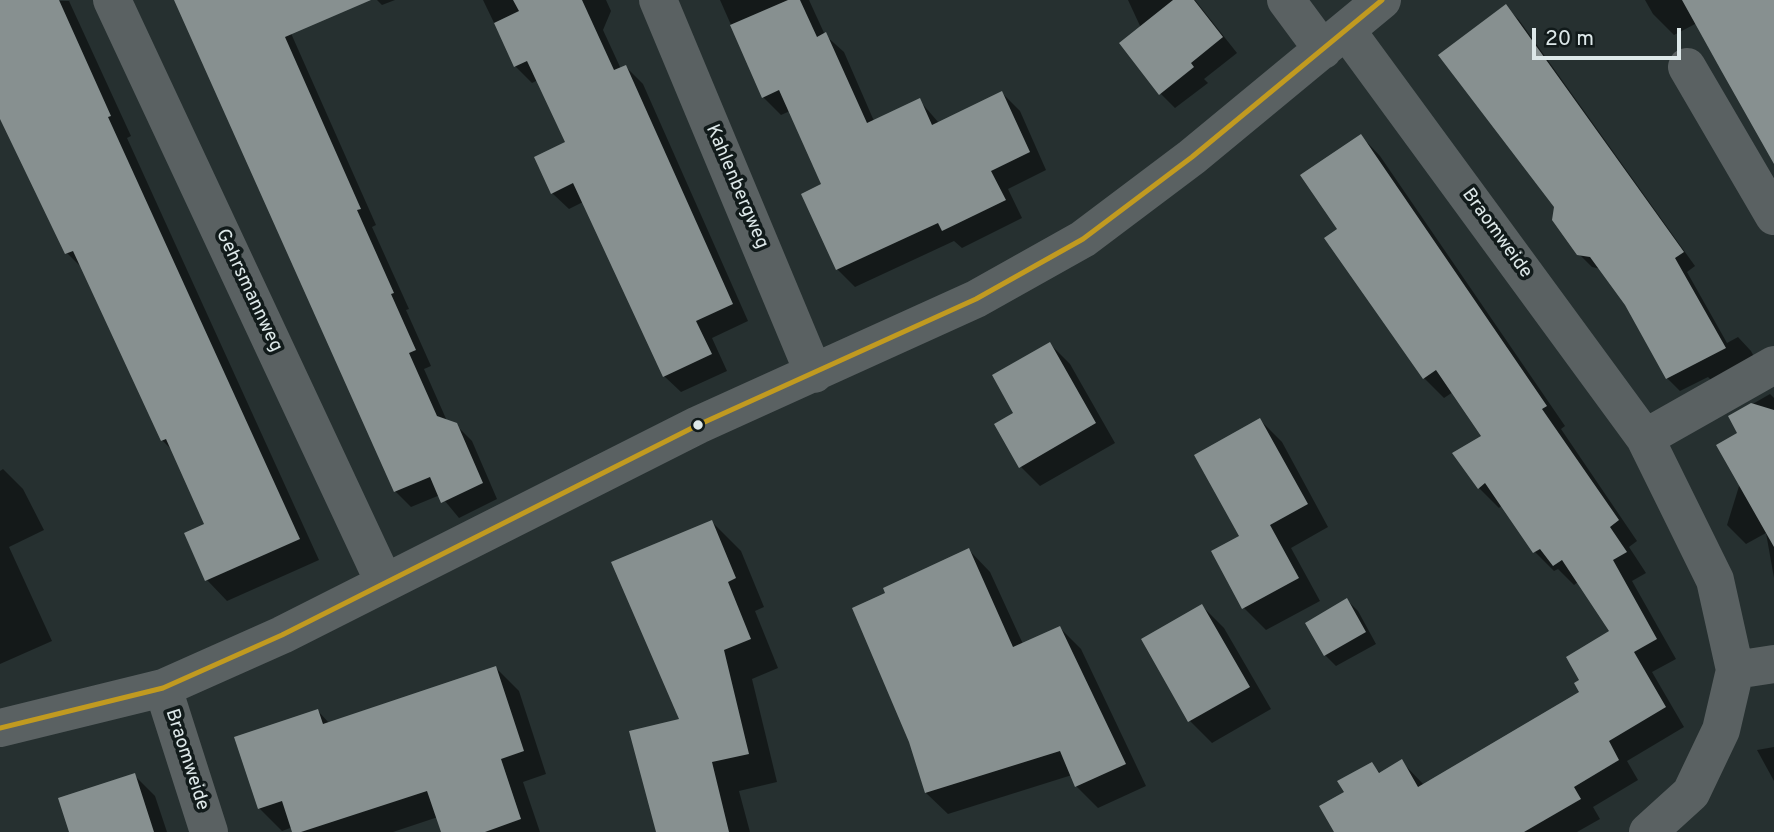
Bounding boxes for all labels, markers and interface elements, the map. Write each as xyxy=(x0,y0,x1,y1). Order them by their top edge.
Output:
scale bar xyxy=(1536,14,1685,58)
text: 20 m xyxy=(1545,26,1594,53)
street label: Kahlenbergweg xyxy=(700,121,772,253)
street label: Braomweide xyxy=(1456,185,1536,283)
street label: Gehrsmannweg xyxy=(210,226,286,356)
unlabelled marker xyxy=(691,418,705,432)
street label: Braomweide xyxy=(159,706,213,814)

